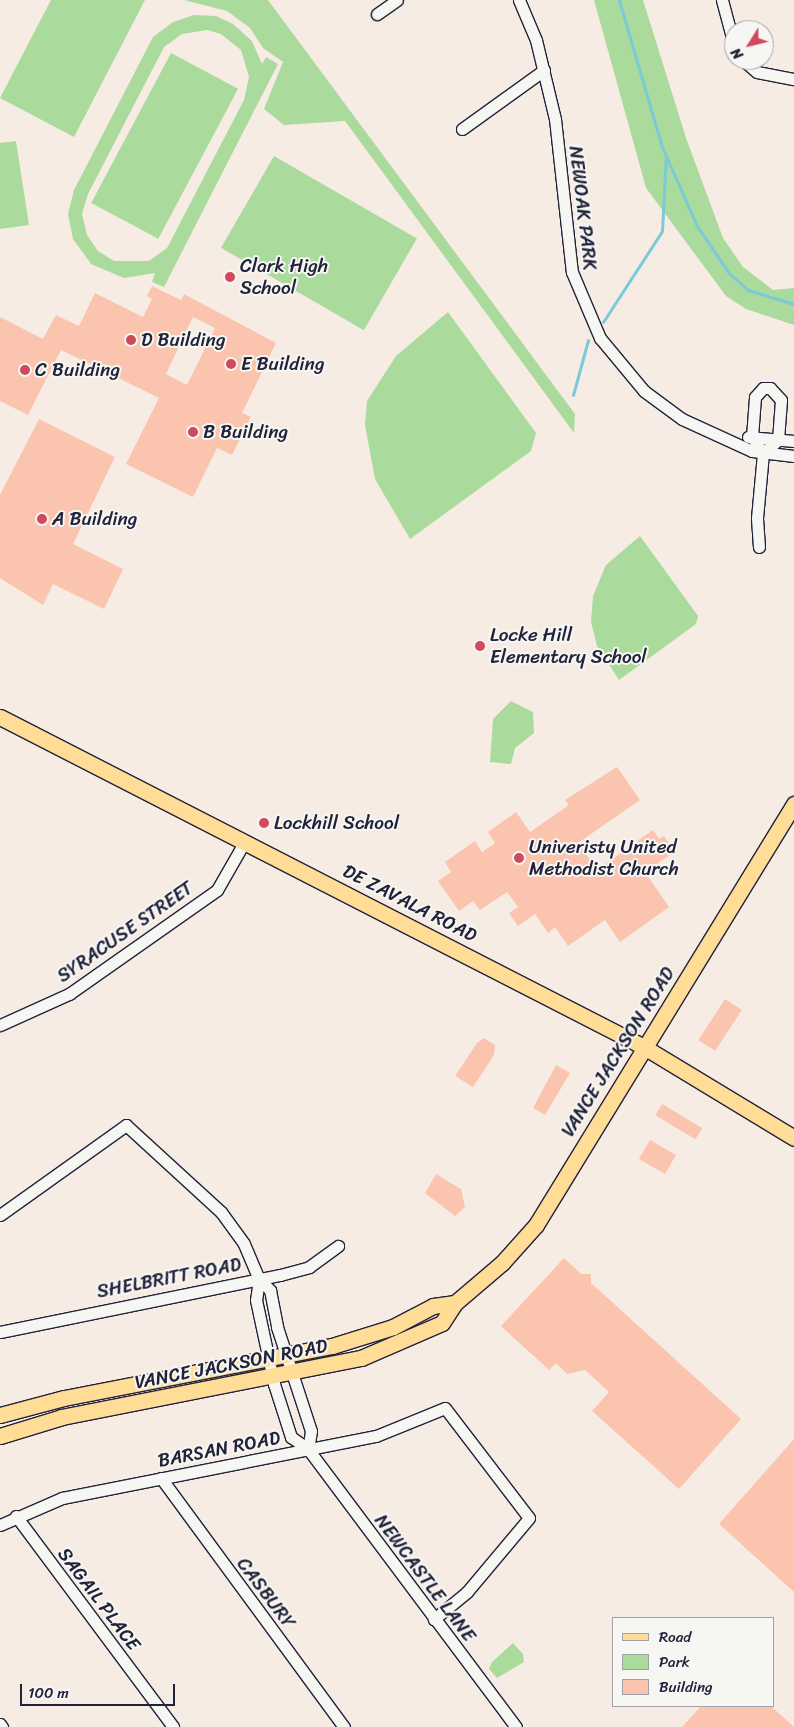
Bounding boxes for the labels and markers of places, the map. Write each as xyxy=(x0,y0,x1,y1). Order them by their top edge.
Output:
place label: Clark High School xyxy=(240,255,328,299)
marker: Clark High School xyxy=(224,271,236,283)
place label: D Building xyxy=(141,329,225,351)
marker: D Building xyxy=(125,334,137,346)
place label: E Building xyxy=(241,353,324,375)
marker: E Building xyxy=(225,358,237,370)
place label: C Building xyxy=(35,359,120,381)
marker: C Building xyxy=(19,364,31,376)
place label: B Building xyxy=(203,421,288,443)
marker: B Building xyxy=(187,426,199,438)
place label: A Building xyxy=(52,508,137,530)
marker: A Building xyxy=(36,513,48,525)
place label: Locke Hill Elementary School xyxy=(490,624,647,668)
marker: Locke Hill Elementary School xyxy=(474,640,486,652)
place label: Lockhill School xyxy=(274,812,399,834)
marker: Lockhill School xyxy=(258,817,270,829)
place label: Univeristy United Methodist Church xyxy=(529,836,679,880)
marker: Univeristy United Methodist Church xyxy=(513,852,525,864)

